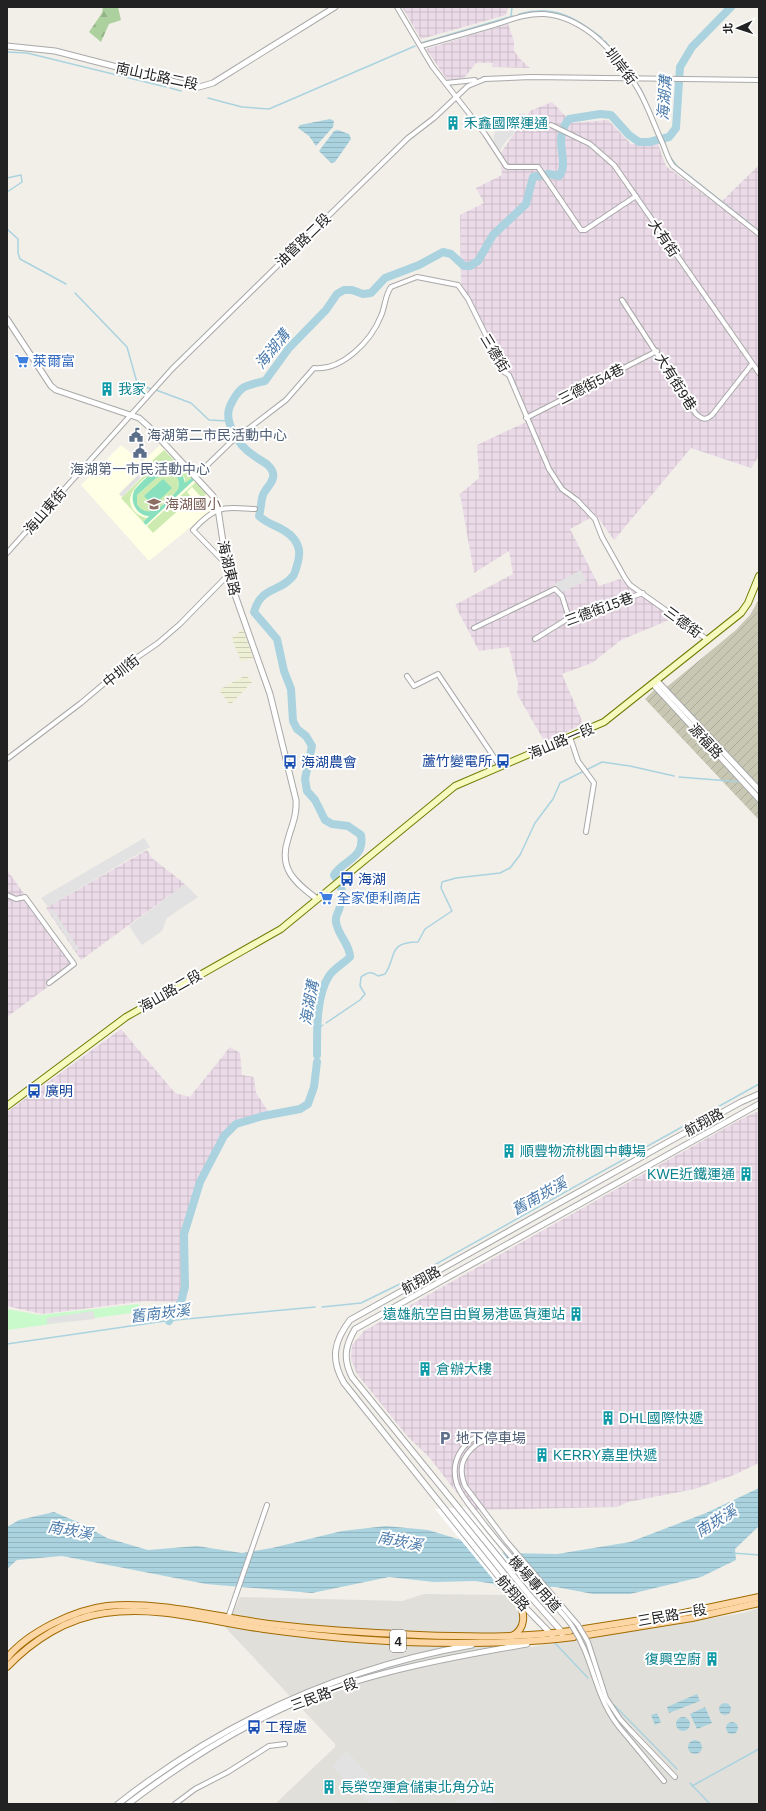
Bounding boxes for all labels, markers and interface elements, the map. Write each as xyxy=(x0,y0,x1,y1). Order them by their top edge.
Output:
north arrow xyxy=(718,8,758,48)
text: 北 xyxy=(722,23,734,34)
street label: 圳岸街 xyxy=(602,44,640,88)
street label: 南山北路二段 xyxy=(114,59,200,93)
water label: 海湖溝 xyxy=(654,73,674,121)
building icon: 禾鑫國際運通 xyxy=(445,115,461,131)
place label: 禾鑫國際運通 xyxy=(464,115,548,131)
street label: 油管路二段 xyxy=(272,210,334,270)
street label: 大有街 xyxy=(646,216,682,260)
water label: 海湖溝 xyxy=(251,325,294,372)
street label: 三德街 xyxy=(477,331,513,375)
street label: 大有街9巷 xyxy=(652,351,700,413)
supermarket icon: 萊爾富 xyxy=(14,353,30,369)
place label: 萊爾富 xyxy=(33,353,75,369)
street label: 三德街54巷 xyxy=(555,361,627,407)
building icon: 我家 xyxy=(99,381,115,397)
place label: 我家 xyxy=(118,381,146,397)
public building icon: 海湖第二市民活動中心 xyxy=(128,427,144,443)
place label: 海湖第二市民活動中心 xyxy=(147,427,287,443)
public building icon: 海湖第一市民活動中心 xyxy=(132,443,148,459)
place label: 海湖第一市民活動中心 xyxy=(70,461,210,477)
street label: 海山東街 xyxy=(21,485,69,537)
school or university icon: 海湖國小 xyxy=(146,496,162,512)
place label: 海湖國小 xyxy=(165,496,221,512)
street label: 海湖東路 xyxy=(215,539,243,597)
street label: 三德街15巷 xyxy=(563,589,635,629)
street label: 三德街 xyxy=(661,603,705,641)
street label: 中圳街 xyxy=(100,652,142,690)
street label: 海山路一段 xyxy=(526,720,596,762)
street label: 源福路 xyxy=(686,720,726,762)
place label: 蘆竹變電所 xyxy=(422,753,492,769)
bus stop icon: 蘆竹變電所 xyxy=(495,753,511,769)
bus stop icon: 海湖農會 xyxy=(282,754,298,770)
place label: 海湖農會 xyxy=(301,754,357,770)
bus stop icon: 海湖 xyxy=(339,871,355,887)
place label: 海湖 xyxy=(358,871,386,887)
supermarket icon: 全家便利商店 xyxy=(318,890,334,906)
place label: 全家便利商店 xyxy=(337,890,421,906)
street label: 海山路二段 xyxy=(136,967,204,1015)
water label: 海湖溝 xyxy=(297,977,322,1027)
bus stop icon: 廣明 xyxy=(26,1083,42,1099)
place label: 廣明 xyxy=(45,1083,73,1099)
street label: 航翔路 xyxy=(682,1105,726,1139)
building icon: 順豐物流桃園中轉場 xyxy=(501,1143,517,1159)
place label: 順豐物流桃園中轉場 xyxy=(520,1143,646,1159)
place label: KWE近鐵運通 xyxy=(647,1166,735,1182)
building icon: KWE近鐵運通 xyxy=(738,1166,754,1182)
water label: 舊南崁溪 xyxy=(509,1173,571,1218)
street label: 航翔路 xyxy=(399,1263,443,1297)
water label: 舊南崁溪 xyxy=(129,1301,193,1325)
place label: 遠雄航空自由貿易港區貨運站 xyxy=(383,1306,565,1322)
building icon: 遠雄航空自由貿易港區貨運站 xyxy=(568,1306,584,1322)
building icon: 倉辦大樓 xyxy=(417,1361,433,1377)
place label: 倉辦大樓 xyxy=(436,1361,492,1377)
building icon: DHL國際快遞 xyxy=(600,1410,616,1426)
place label: DHL國際快遞 xyxy=(619,1410,703,1426)
parking icon: 地下停車場 xyxy=(437,1430,453,1446)
place label: 地下停車場 xyxy=(456,1430,526,1446)
building icon: KERRY嘉里快遞 xyxy=(534,1447,550,1463)
place label: KERRY嘉里快遞 xyxy=(553,1447,657,1463)
water label: 南崁溪 xyxy=(692,1501,741,1540)
water label: 南崁溪 xyxy=(46,1518,96,1543)
water label: 南崁溪 xyxy=(376,1528,426,1554)
street label: 機場專用道 xyxy=(506,1553,564,1615)
street label: 航翔路 xyxy=(493,1572,533,1614)
street label: 三民路一段 xyxy=(636,1601,708,1629)
road number: 4 xyxy=(390,1630,406,1652)
place label: 復興空廚 xyxy=(645,1651,701,1667)
building icon: 復興空廚 xyxy=(704,1651,720,1667)
street label: 三民路一段 xyxy=(288,1675,360,1713)
bus stop icon: 工程處 xyxy=(246,1719,262,1735)
place label: 工程處 xyxy=(265,1719,307,1735)
building icon: 長榮空運倉儲東北角分站 xyxy=(321,1779,337,1795)
place label: 長榮空運倉儲東北角分站 xyxy=(340,1779,494,1795)

